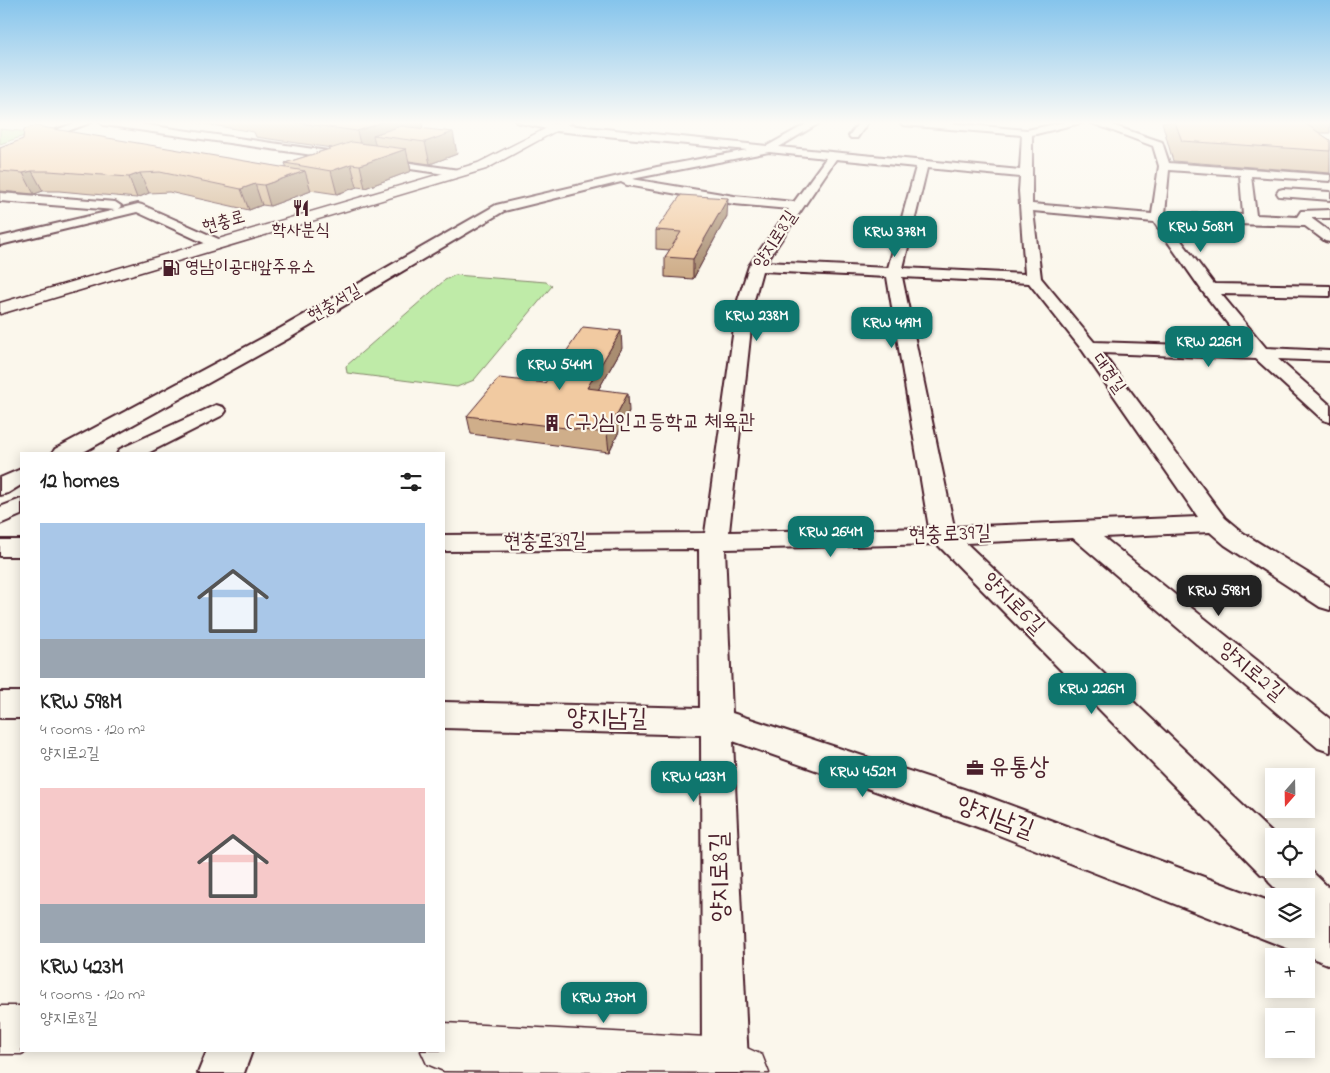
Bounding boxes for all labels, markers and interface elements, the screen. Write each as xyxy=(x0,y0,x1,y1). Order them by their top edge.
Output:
restaurant icon: 학사분식 xyxy=(291,198,311,218)
street label: 현충로 xyxy=(200,205,248,241)
street label: 양지로8길 xyxy=(747,205,805,274)
pin: KRW 508M xyxy=(1149,210,1253,253)
text: KRW 508M xyxy=(1169,215,1233,239)
pin: KRW 378M xyxy=(843,216,947,258)
place label: 학사분식 xyxy=(272,218,330,244)
text: KRW 378M xyxy=(864,220,926,244)
place label: 영남이공대앞주유소 xyxy=(185,255,315,281)
fuel station icon: 영남이공대앞주유소 xyxy=(161,258,181,278)
street label: 현충서길 xyxy=(303,278,367,330)
pin: KRW 238M xyxy=(705,300,809,342)
text: KRW 238M xyxy=(725,304,789,328)
pin: KRW 419M xyxy=(840,306,944,349)
text: KRW 419M xyxy=(862,311,922,335)
pin: KRW 226M xyxy=(1157,326,1261,368)
text: KRW 226M xyxy=(1176,330,1242,354)
pin: KRW 544M xyxy=(508,348,612,391)
street label: 대경길 xyxy=(1085,349,1132,400)
text: KRW 544M xyxy=(527,353,593,377)
place label: (구)심인고등학교 체육관 xyxy=(566,408,755,438)
building icon: (구)심인고등학교 체육관 xyxy=(542,413,562,433)
text: 12 homes xyxy=(40,467,120,497)
icon: filters xyxy=(397,468,425,496)
pin: KRW 264M xyxy=(779,516,883,558)
street label: 현충로39길 xyxy=(908,519,992,551)
text: KRW 264M xyxy=(799,520,863,544)
street label: 현충로39길 xyxy=(503,526,587,558)
icon: home xyxy=(188,556,278,646)
street label: 양지로6길 xyxy=(975,566,1051,642)
pin: KRW 598M xyxy=(1167,574,1271,617)
text: KRW 598M xyxy=(1188,579,1250,603)
street label: 양지로2길 xyxy=(1211,635,1291,709)
pin: KRW 226M xyxy=(1040,672,1144,715)
text: KRW 226M xyxy=(1059,677,1125,701)
text: KRW 598M xyxy=(40,688,122,718)
street label: 양지남길 xyxy=(566,700,648,738)
text: 4 rooms · 120 m² xyxy=(40,718,145,742)
text: 양지로2길 xyxy=(40,742,99,766)
place label: 유통상 xyxy=(989,750,1049,786)
pin: KRW 452M xyxy=(811,756,915,798)
office icon: 유통상 xyxy=(965,758,985,778)
pin: KRW 423M xyxy=(642,760,746,803)
text: KRW 452M xyxy=(830,760,896,784)
text: KRW 423M xyxy=(662,765,726,789)
north arrow xyxy=(1265,768,1315,818)
map controls xyxy=(1265,768,1315,1058)
street label: 양지남길 xyxy=(951,787,1039,849)
icon: home xyxy=(188,821,278,911)
button: locate xyxy=(1265,828,1315,878)
street label: 양지로8길 xyxy=(702,832,740,922)
button: layers xyxy=(1265,888,1315,938)
button: + xyxy=(1265,948,1315,998)
text: KRW 423M xyxy=(40,953,124,983)
pin: KRW 270M xyxy=(552,982,656,1024)
text: 4 rooms · 120 m² xyxy=(40,983,145,1007)
text: KRW 270M xyxy=(572,986,636,1010)
text: 양지로8길 xyxy=(40,1007,98,1031)
button: − xyxy=(1265,1008,1315,1058)

